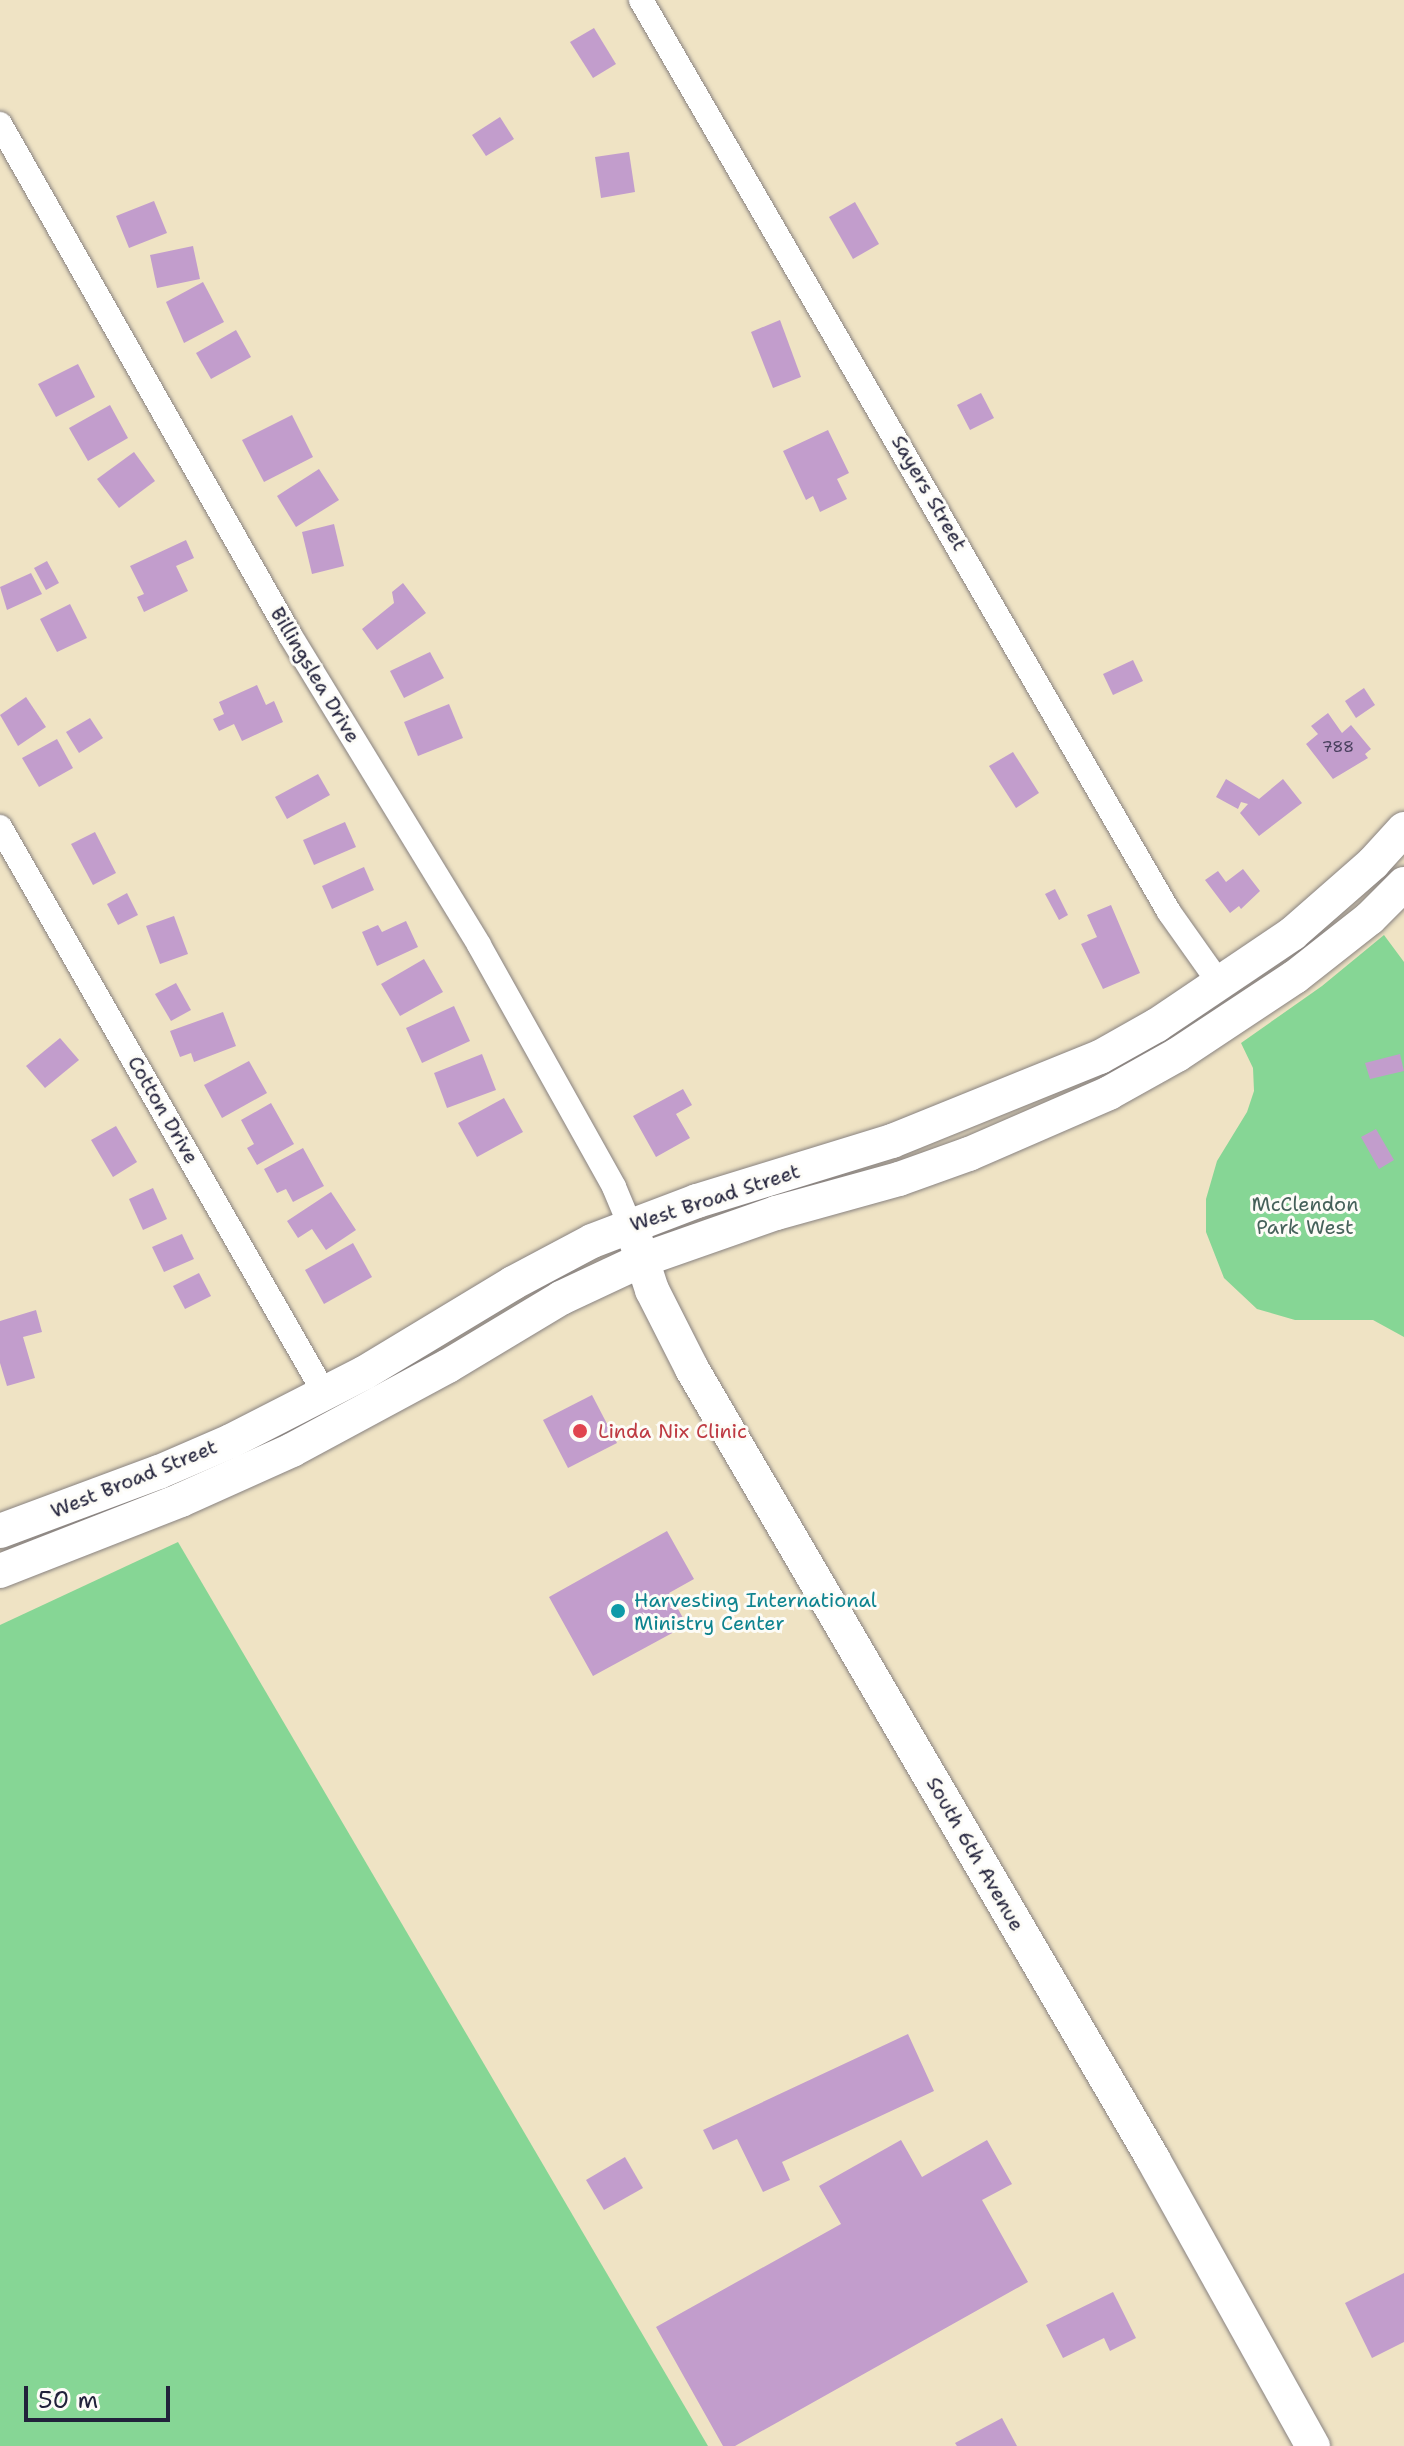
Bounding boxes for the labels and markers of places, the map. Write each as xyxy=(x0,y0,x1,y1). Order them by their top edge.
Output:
place label: Linda Nix Clinic xyxy=(598,1419,747,1443)
marker: Linda Nix Clinic xyxy=(569,1420,591,1442)
place label: Harvesting International Ministry Center xyxy=(634,1588,877,1635)
marker: Harvesting International Ministry Center xyxy=(609,1602,627,1620)

